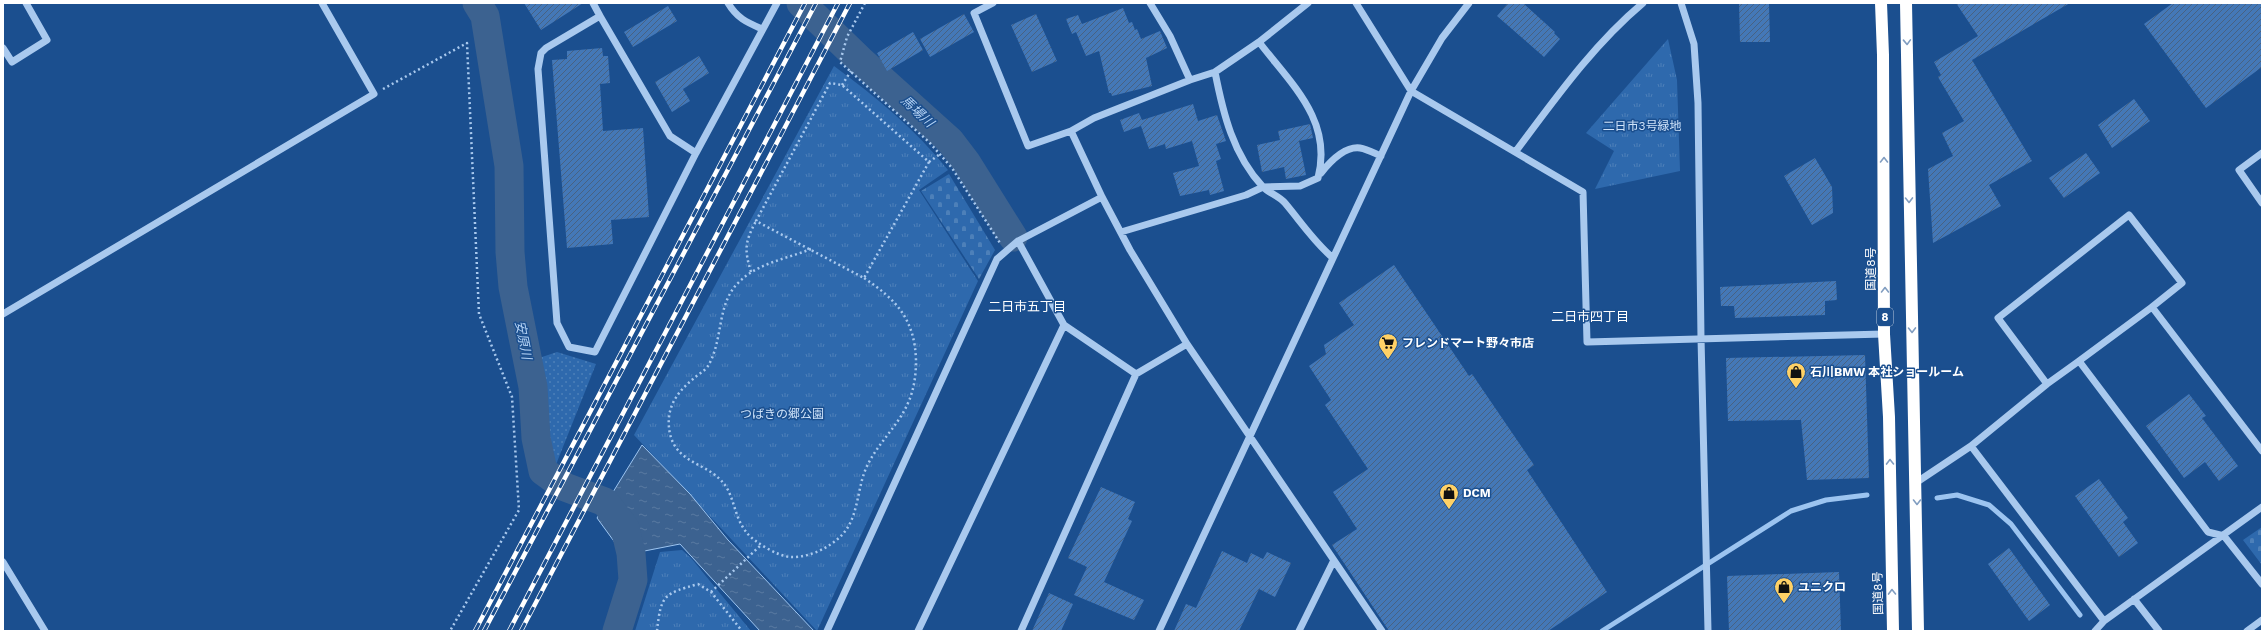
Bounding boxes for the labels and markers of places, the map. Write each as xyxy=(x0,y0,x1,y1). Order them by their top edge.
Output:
supermarket icon: フレンドマート野々市店 xyxy=(1377,332,1399,360)
place label: フレンドマート野々市店 xyxy=(1402,336,1534,350)
shop icon: 石川BMW 本社ショールーム xyxy=(1785,361,1807,389)
place label: 石川BMW 本社ショールーム xyxy=(1810,365,1964,379)
shop icon: DCM xyxy=(1438,482,1460,510)
place label: DCM xyxy=(1463,486,1491,500)
shop icon: ユニクロ xyxy=(1773,576,1795,604)
place label: ユニクロ xyxy=(1798,580,1846,594)

